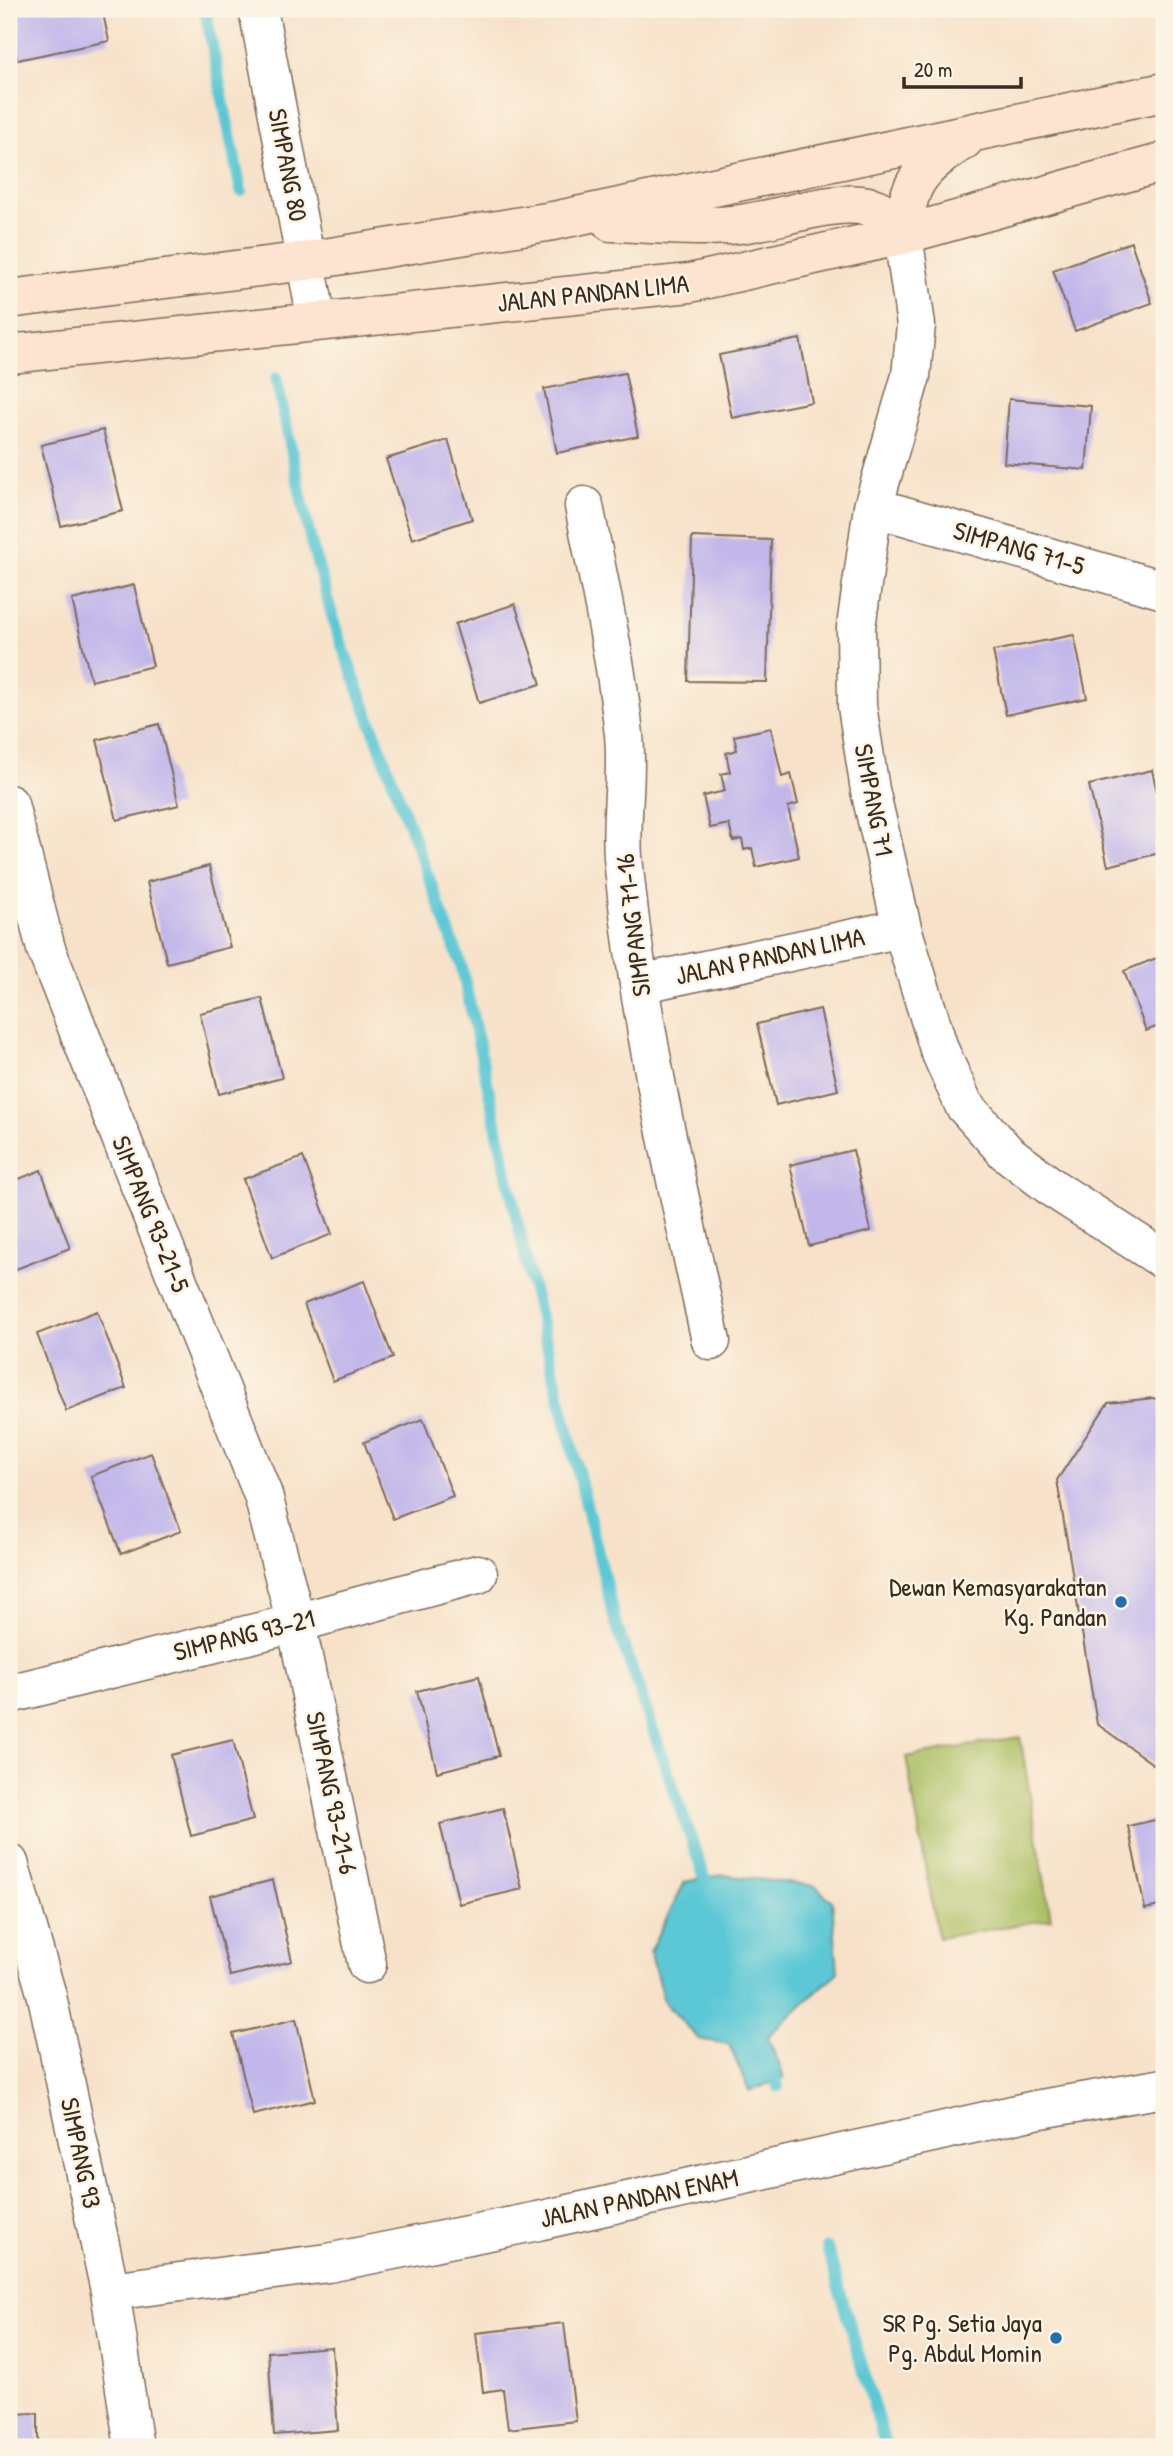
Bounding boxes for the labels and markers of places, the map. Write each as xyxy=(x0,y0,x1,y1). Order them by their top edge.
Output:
place label: Dewan Kemasyarakatan Kg. Pandan xyxy=(889,1569,1107,1634)
marker: Dewan Kemasyarakatan Kg. Pandan xyxy=(1113,1594,1129,1610)
place label: SR Pg. Setia Jaya Pg. Abdul Momin xyxy=(882,2305,1042,2370)
marker: SR Pg. Setia Jaya Pg. Abdul Momin xyxy=(1048,2330,1064,2346)

